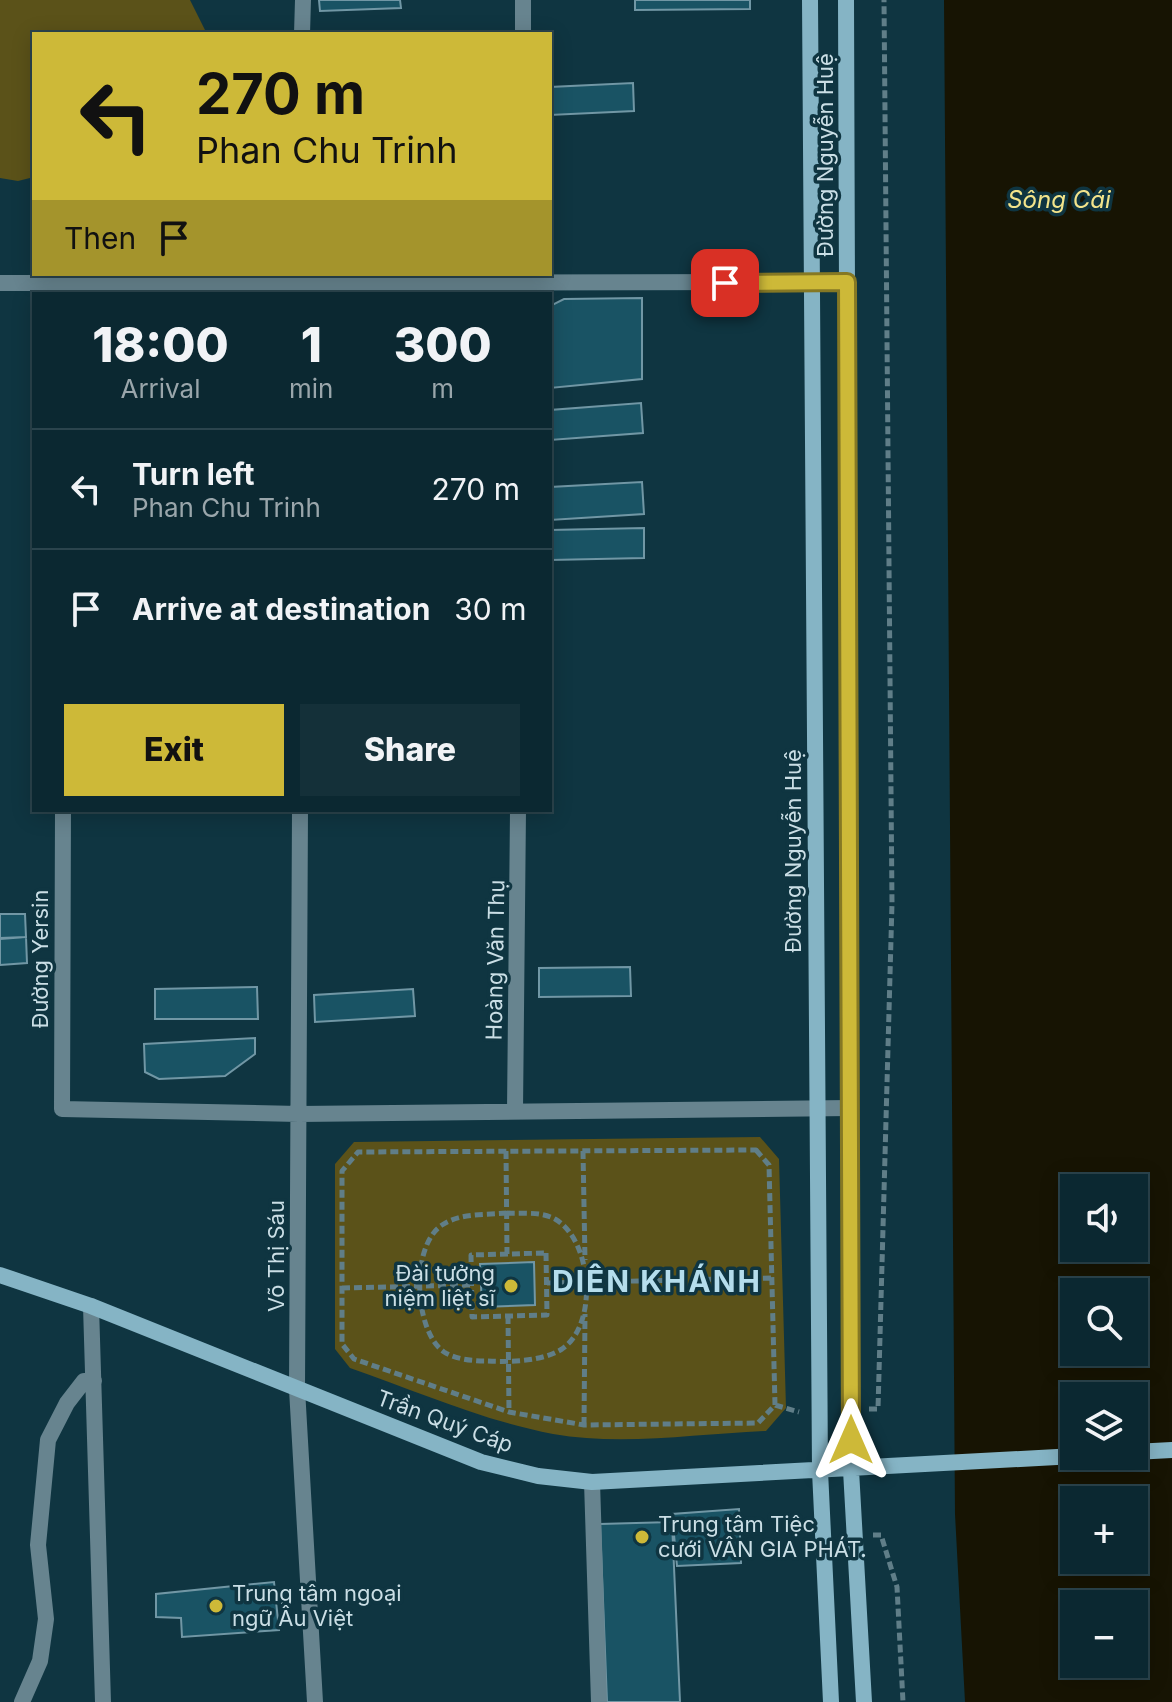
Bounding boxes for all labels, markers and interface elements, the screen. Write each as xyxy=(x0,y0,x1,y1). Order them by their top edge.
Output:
street label: Đường Nguyễn Huệ xyxy=(812,53,838,257)
text: 270 m xyxy=(196,60,365,128)
icon: left xyxy=(64,64,168,168)
text: Phan Chu Trinh xyxy=(196,128,457,172)
water label: Sông Cái xyxy=(1007,185,1112,214)
icon: arrive xyxy=(152,216,196,260)
text: Then xyxy=(64,220,136,256)
pin xyxy=(691,249,759,317)
icon: arrive xyxy=(703,261,747,305)
text: 18:00 xyxy=(92,315,229,374)
text: 1 xyxy=(301,315,322,374)
text: 300 xyxy=(394,315,492,374)
text: Arrival xyxy=(120,373,201,404)
text: min xyxy=(289,373,333,404)
text: m xyxy=(431,373,454,404)
text: Turn left xyxy=(132,456,254,492)
icon: left xyxy=(64,467,108,511)
text: 270 m xyxy=(432,471,520,507)
text: Phan Chu Trinh xyxy=(132,492,321,523)
icon: arrive xyxy=(64,587,108,631)
text: Arrive at destination xyxy=(132,591,430,627)
text: 30 m xyxy=(454,591,527,627)
button: Exit xyxy=(64,704,284,796)
button: Share xyxy=(300,704,520,796)
street label: Đường Nguyễn Huệ xyxy=(780,749,806,953)
street label: Hoàng Văn Thụ xyxy=(481,879,509,1041)
street label: Đường Yersin xyxy=(27,890,53,1028)
map controls xyxy=(1060,1174,1148,1678)
button: sound xyxy=(1060,1174,1148,1262)
street label: Võ Thị Sáu xyxy=(263,1200,289,1312)
place label: Đài tưởng niệm liệt sĩ xyxy=(385,1260,496,1311)
district label: DIÊN KHÁNH xyxy=(552,1263,762,1299)
marker: Đài tưởng niệm liệt sĩ xyxy=(502,1277,520,1295)
button: search xyxy=(1060,1278,1148,1366)
button: layers xyxy=(1060,1382,1148,1470)
street label: Trần Quý Cáp xyxy=(373,1384,517,1458)
position arrow xyxy=(809,1398,893,1482)
button: + xyxy=(1060,1486,1148,1574)
place label: Trung tâm Tiệc cưới VÂN GIA PHÁT. xyxy=(658,1511,867,1562)
marker: Trung tâm Tiệc cưới VÂN GIA PHÁT. xyxy=(633,1528,651,1546)
place label: Trung tâm ngoại ngữ Âu Việt xyxy=(232,1580,402,1631)
button: − xyxy=(1060,1590,1148,1678)
marker: Trung tâm ngoại ngữ Âu Việt xyxy=(207,1597,225,1615)

